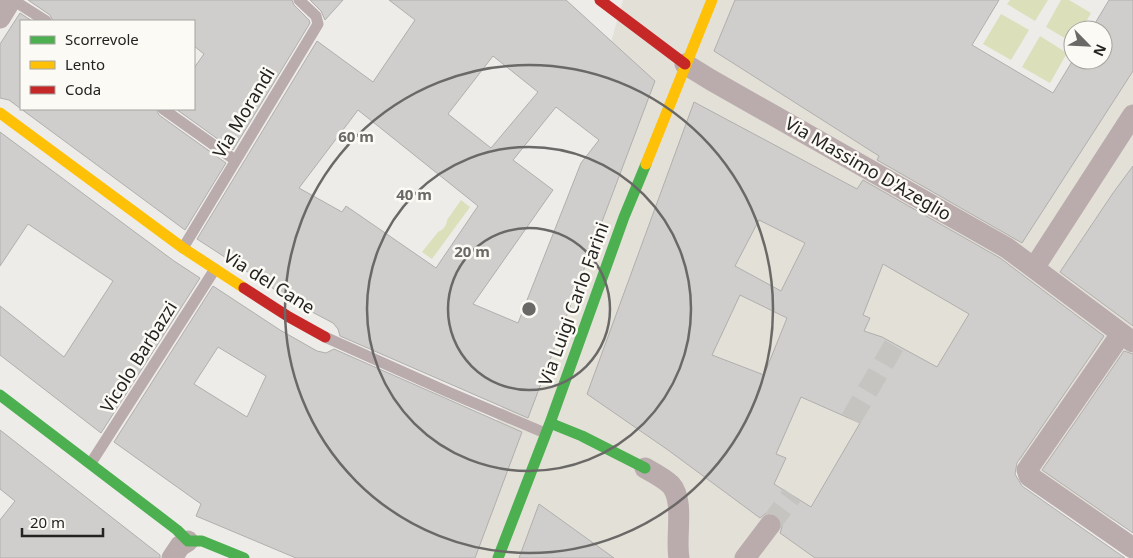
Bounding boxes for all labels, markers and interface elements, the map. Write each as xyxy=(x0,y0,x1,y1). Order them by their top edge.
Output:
legend xyxy=(20,20,195,110)
north arrow xyxy=(1063,20,1113,70)
text: Scorrevole xyxy=(65,29,139,49)
text: N xyxy=(1089,41,1111,60)
text: Lento xyxy=(65,54,105,74)
street label: Via Morandi xyxy=(207,63,280,162)
text: Coda xyxy=(65,79,101,99)
street label: Via Massimo D'Azeglio xyxy=(781,111,956,226)
text: 60 m xyxy=(338,126,374,146)
text: 40 m xyxy=(396,184,432,204)
street label: Via Luigi Carlo Farini xyxy=(532,219,614,389)
text: 20 m xyxy=(454,241,490,261)
street label: Via del Cane xyxy=(219,244,320,319)
street label: Vicolo Barbazzi xyxy=(94,296,182,417)
centre of rings xyxy=(520,300,538,318)
scale bar xyxy=(22,506,104,538)
text: 20 m xyxy=(30,512,65,532)

